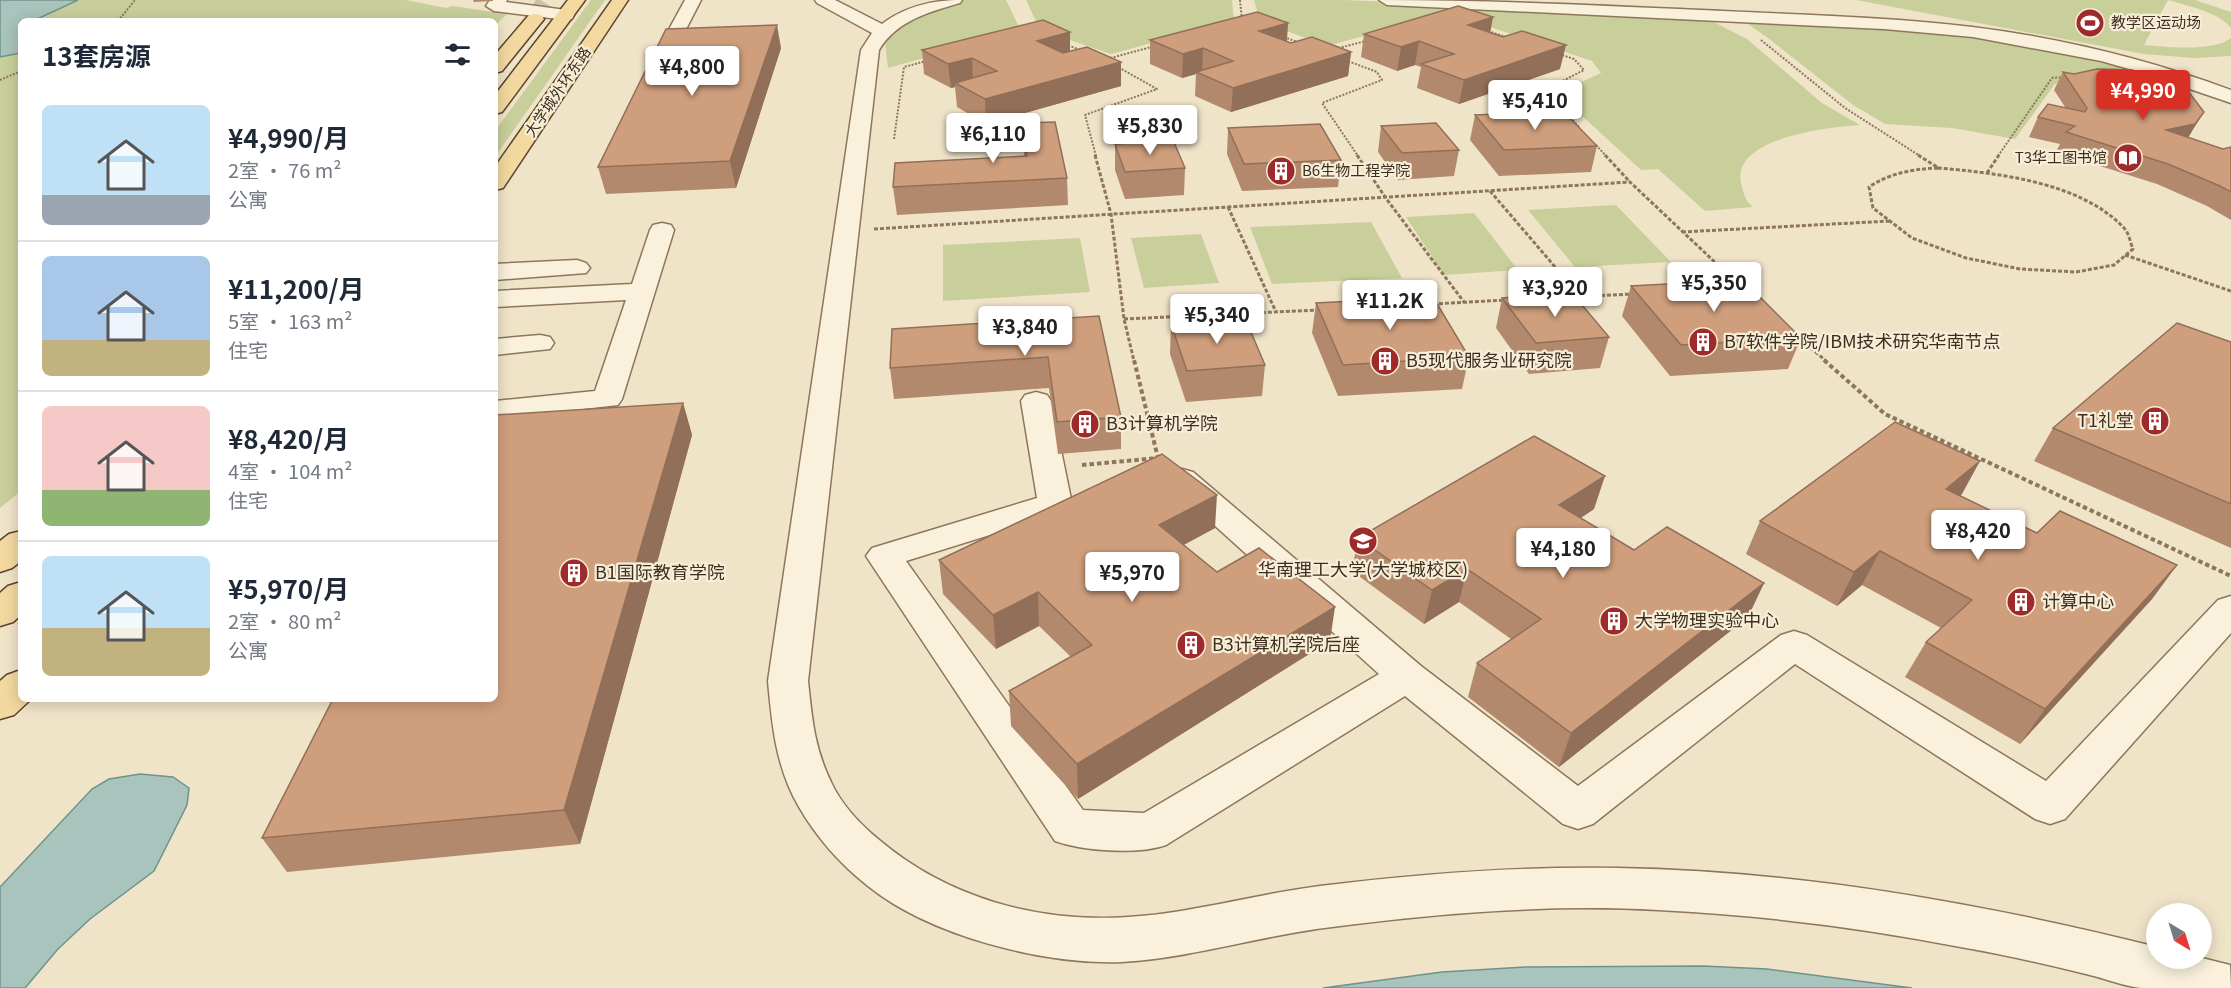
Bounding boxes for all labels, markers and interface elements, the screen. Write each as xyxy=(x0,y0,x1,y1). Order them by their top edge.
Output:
sports icon: 教学区运动场 xyxy=(2074,7,2106,39)
place label: 教学区运动场 xyxy=(2111,11,2201,32)
text: 13套房源 xyxy=(42,36,151,73)
icon: filters xyxy=(441,38,474,71)
street label: 大学城外环东路 xyxy=(519,42,595,141)
pin: ¥4,800 xyxy=(643,46,741,97)
text: ¥4,800 xyxy=(659,51,725,80)
pin: ¥4,990 xyxy=(2094,70,2192,121)
text: ¥4,990 xyxy=(2110,75,2176,104)
pin: ¥5,410 xyxy=(1486,80,1584,131)
text: ¥5,410 xyxy=(1502,85,1568,114)
pin: ¥5,830 xyxy=(1101,105,1199,156)
text: ¥5,830 xyxy=(1117,110,1183,139)
pin: ¥6,110 xyxy=(944,113,1042,164)
text: ¥4,990/月 xyxy=(228,118,349,155)
text: ¥6,110 xyxy=(960,118,1026,147)
icon: home xyxy=(90,129,162,201)
library icon: T3华工图书馆 xyxy=(2112,142,2144,174)
place label: T3华工图书馆 xyxy=(2015,146,2107,167)
text: 2室 · 76 m² xyxy=(228,155,341,184)
building icon: B6生物工程学院 xyxy=(1265,155,1297,187)
place label: B6生物工程学院 xyxy=(1302,159,1410,180)
text: 公寓 xyxy=(228,184,268,213)
pin: ¥5,350 xyxy=(1665,262,1763,313)
pin: ¥3,920 xyxy=(1506,267,1604,318)
text: ¥5,350 xyxy=(1681,267,1747,296)
text: ¥11,200/月 xyxy=(228,269,365,306)
text: ¥3,920 xyxy=(1522,272,1588,301)
icon: home xyxy=(90,280,162,352)
pin: ¥11.2K xyxy=(1341,280,1439,331)
text: ¥11.2K xyxy=(1356,285,1424,314)
pin: ¥5,340 xyxy=(1168,294,1266,345)
text: ¥5,340 xyxy=(1184,299,1250,328)
text: 5室 · 163 m² xyxy=(228,306,353,335)
pin: ¥3,840 xyxy=(976,306,1074,357)
text: ¥3,840 xyxy=(992,311,1058,340)
building icon: B7软件学院/IBM技术研究华南节点 xyxy=(1687,326,1719,358)
place label: B7软件学院/IBM技术研究华南节点 xyxy=(1724,327,2001,353)
text: 住宅 xyxy=(228,335,268,364)
building icon: B5现代服务业研究院 xyxy=(1369,345,1401,377)
place label: B5现代服务业研究院 xyxy=(1406,346,1572,372)
building icon: T1礼堂 xyxy=(2139,405,2171,437)
place label: T1礼堂 xyxy=(2077,406,2134,432)
building icon: B3计算机学院 xyxy=(1069,408,1101,440)
place label: B3计算机学院 xyxy=(1106,409,1218,435)
text: ¥8,420/月 xyxy=(228,419,349,456)
icon: home xyxy=(90,430,162,502)
text: 4室 · 104 m² xyxy=(228,456,353,485)
text: 住宅 xyxy=(228,485,268,514)
pin: ¥8,420 xyxy=(1929,510,2027,561)
text: ¥8,420 xyxy=(1945,515,2011,544)
school or university icon: 华南理工大学(大学城校区) xyxy=(1347,525,1379,557)
pin: ¥4,180 xyxy=(1514,528,1612,579)
text: ¥4,180 xyxy=(1530,533,1596,562)
pin: ¥5,970 xyxy=(1083,552,1181,603)
place label: 华南理工大学(大学城校区) xyxy=(1258,555,1468,581)
building icon: B1国际教育学院 xyxy=(558,557,590,589)
text: ¥5,970 xyxy=(1099,557,1165,586)
place label: B1国际教育学院 xyxy=(595,558,725,584)
text: ¥5,970/月 xyxy=(228,569,349,606)
icon: home xyxy=(90,580,162,652)
building icon: 计算中心 xyxy=(2005,586,2037,618)
place label: 计算中心 xyxy=(2042,587,2114,613)
building icon: 大学物理实验中心 xyxy=(1598,605,1630,637)
text: 2室 · 80 m² xyxy=(228,606,341,635)
place label: 大学物理实验中心 xyxy=(1635,606,1779,632)
building icon: B3计算机学院后座 xyxy=(1175,629,1207,661)
place label: B3计算机学院后座 xyxy=(1212,630,1360,656)
text: 公寓 xyxy=(228,635,268,664)
north arrow xyxy=(2146,903,2212,969)
map controls xyxy=(2146,903,2212,969)

